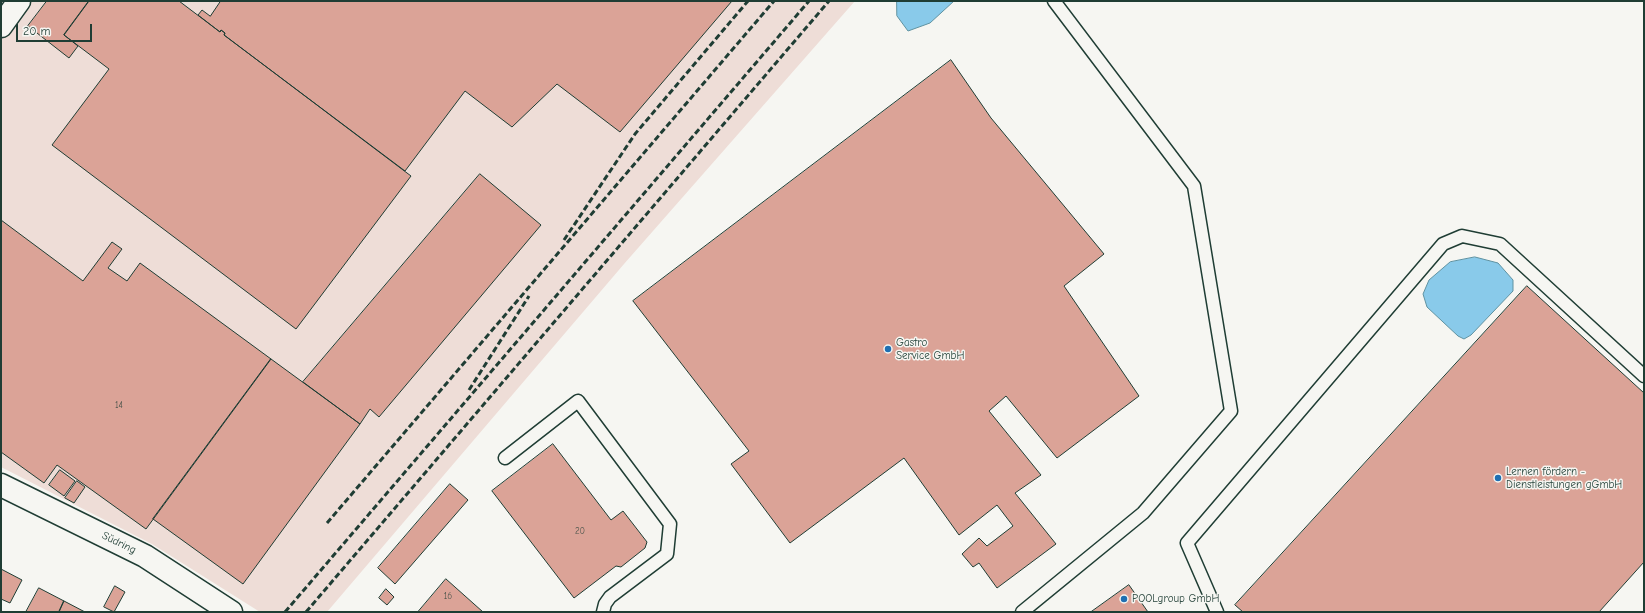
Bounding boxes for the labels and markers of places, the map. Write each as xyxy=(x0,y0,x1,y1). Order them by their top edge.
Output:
place label: Gastro Service GmbH xyxy=(896,336,964,362)
marker: Gastro Service GmbH xyxy=(883,344,893,354)
place label: Lernen fördern - Dienstleistungen gGmbH xyxy=(1506,465,1622,491)
marker: Lernen fördern - Dienstleistungen gGmbH xyxy=(1493,473,1503,483)
place label: POOLgroup GmbH xyxy=(1132,592,1219,606)
marker: POOLgroup GmbH xyxy=(1119,594,1129,604)

